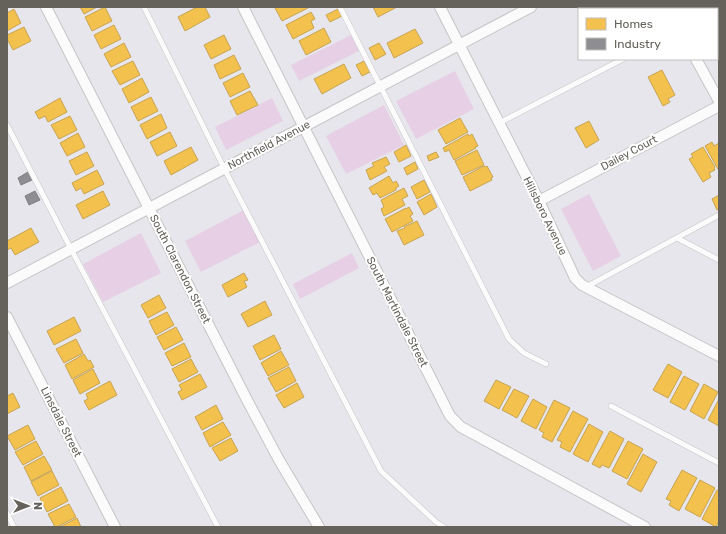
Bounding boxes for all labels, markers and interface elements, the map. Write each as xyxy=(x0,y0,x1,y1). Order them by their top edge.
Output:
legend xyxy=(578,8,718,60)
text: Homes xyxy=(614,17,653,31)
text: Industry xyxy=(614,37,661,51)
street label: Northfield Avenue xyxy=(226,118,312,172)
street label: Dailey Court xyxy=(599,132,660,173)
street label: Hillsboro Avenue xyxy=(520,175,570,257)
street label: South Clarendon Street xyxy=(147,212,213,326)
street label: South Martindale Street xyxy=(364,255,431,370)
street label: Linsdale Street xyxy=(38,385,85,460)
north arrow xyxy=(8,486,48,526)
text: N xyxy=(31,502,44,510)

